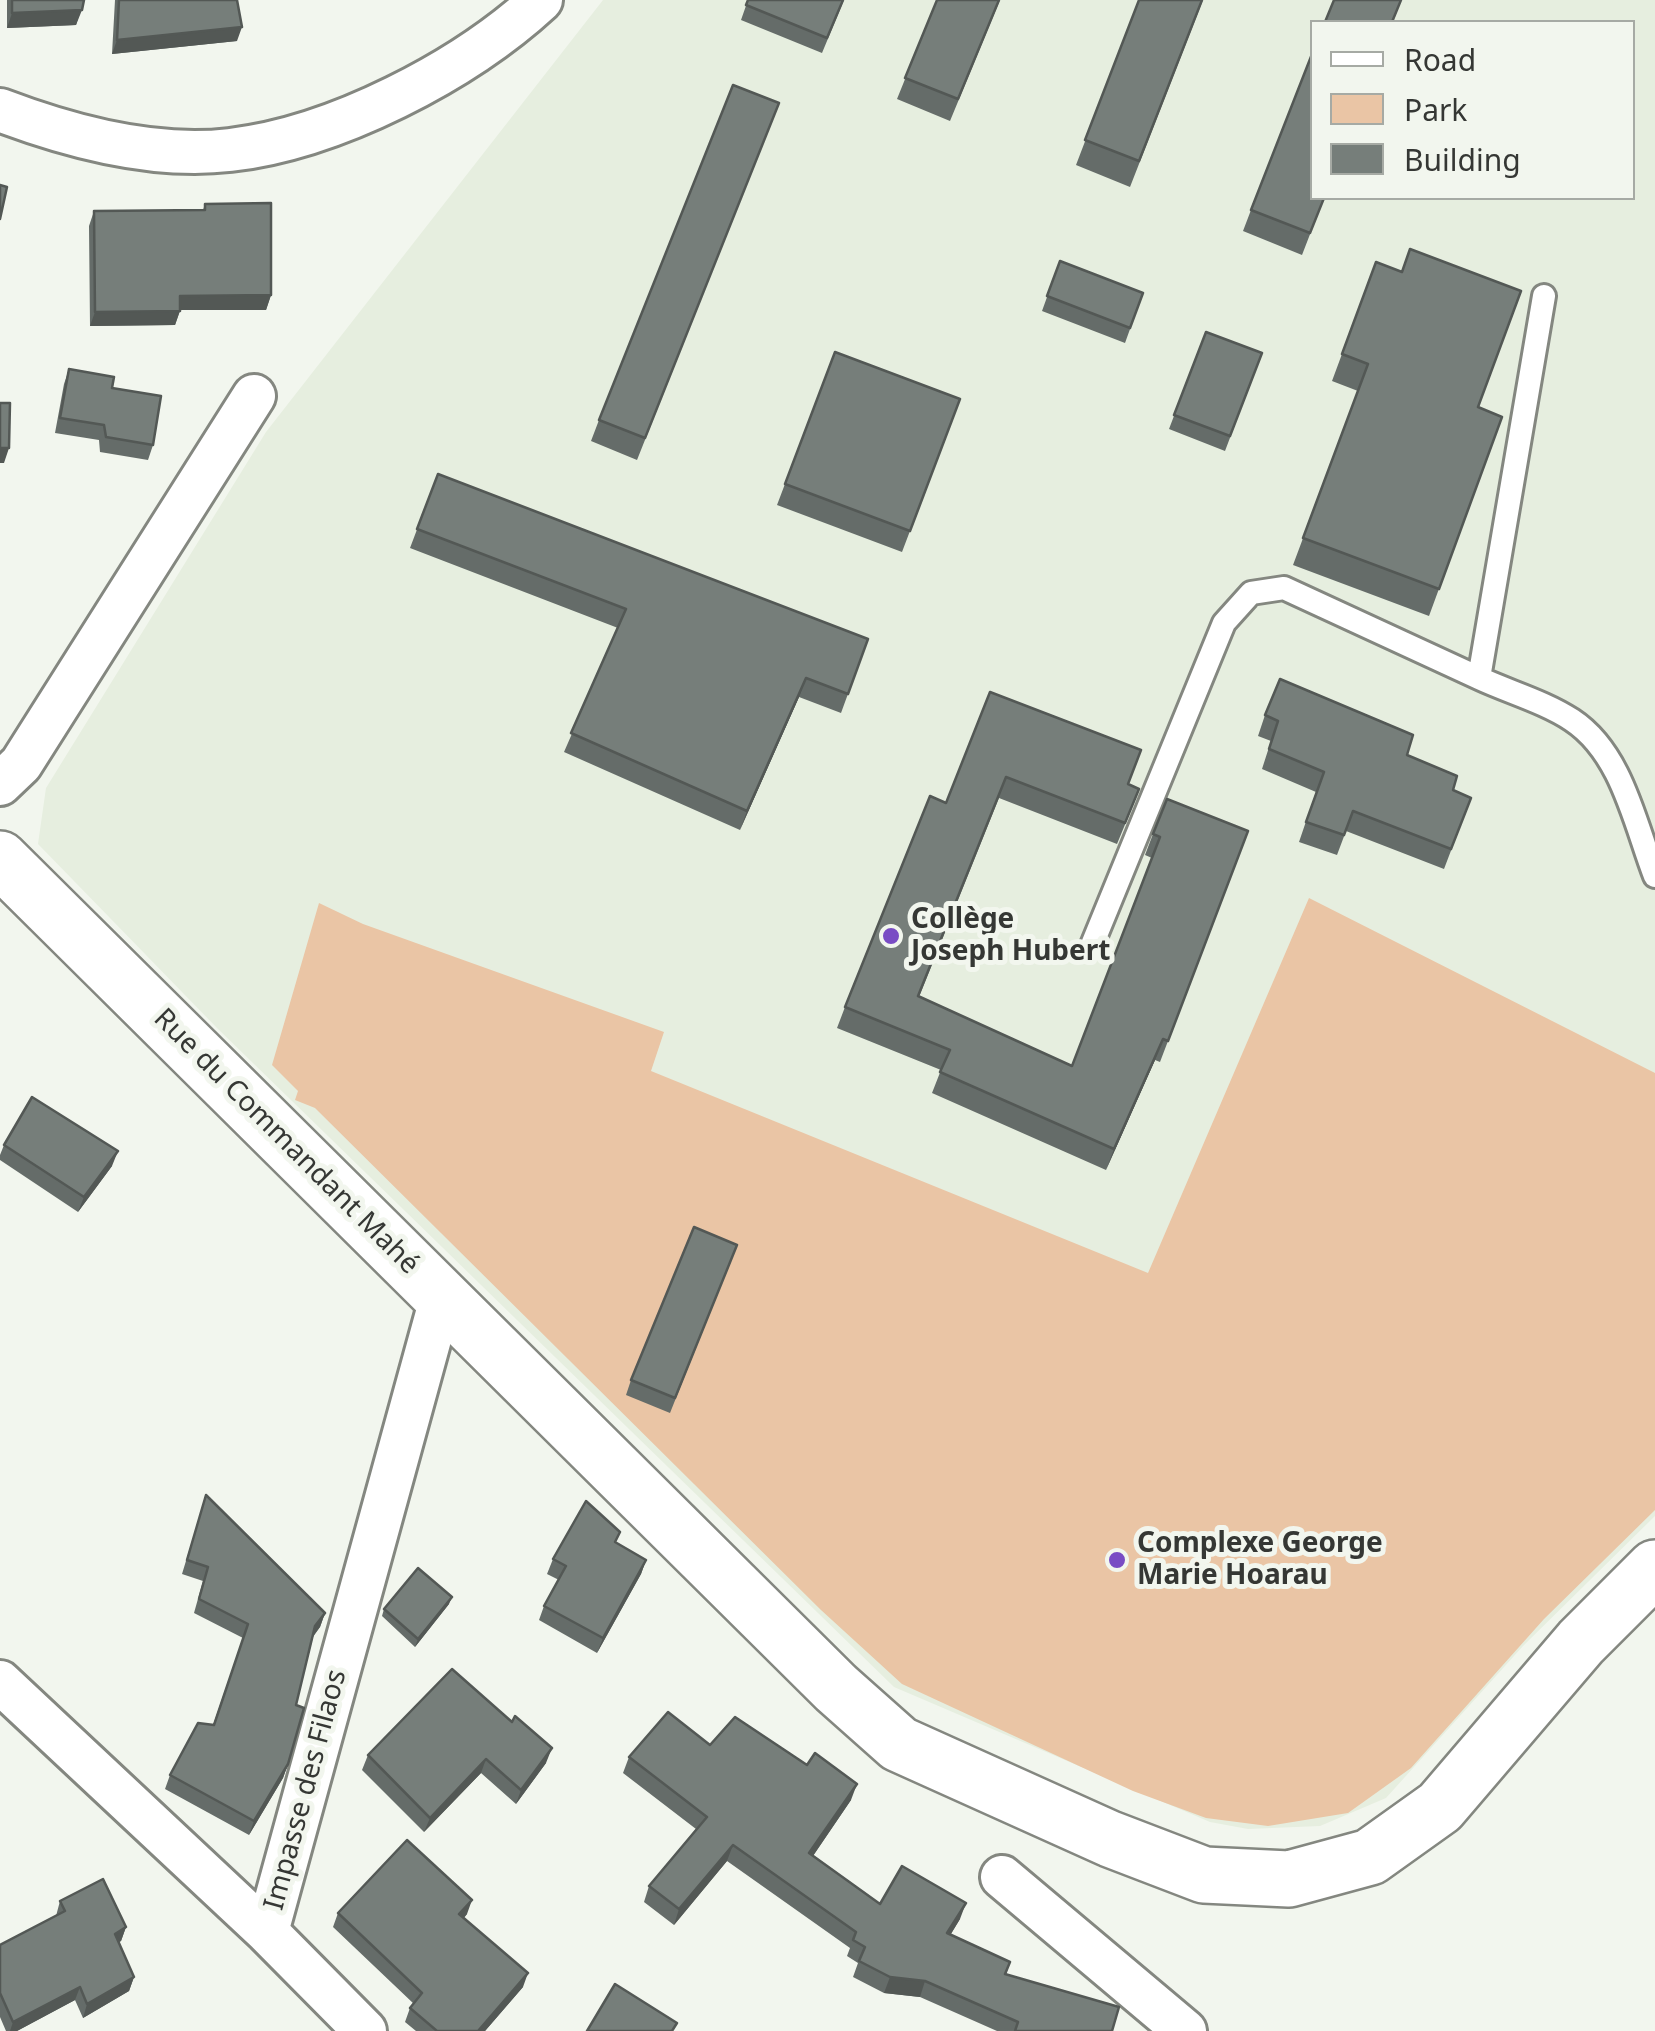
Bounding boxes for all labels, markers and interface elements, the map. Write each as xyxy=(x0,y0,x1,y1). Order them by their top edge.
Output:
legend xyxy=(1310,20,1635,200)
text: Road xyxy=(1404,39,1476,80)
text: Park xyxy=(1404,89,1467,130)
text: Building xyxy=(1404,139,1521,180)
place label: Collège Joseph Hubert xyxy=(911,903,1110,969)
marker: Collège Joseph Hubert xyxy=(880,925,902,947)
street label: Rue du Commandant Mahé xyxy=(146,1002,426,1282)
place label: Complexe George Marie Hoarau xyxy=(1137,1527,1383,1593)
marker: Complexe George Marie Hoarau xyxy=(1106,1549,1128,1571)
street label: Impasse des Filaos xyxy=(258,1666,354,1914)

